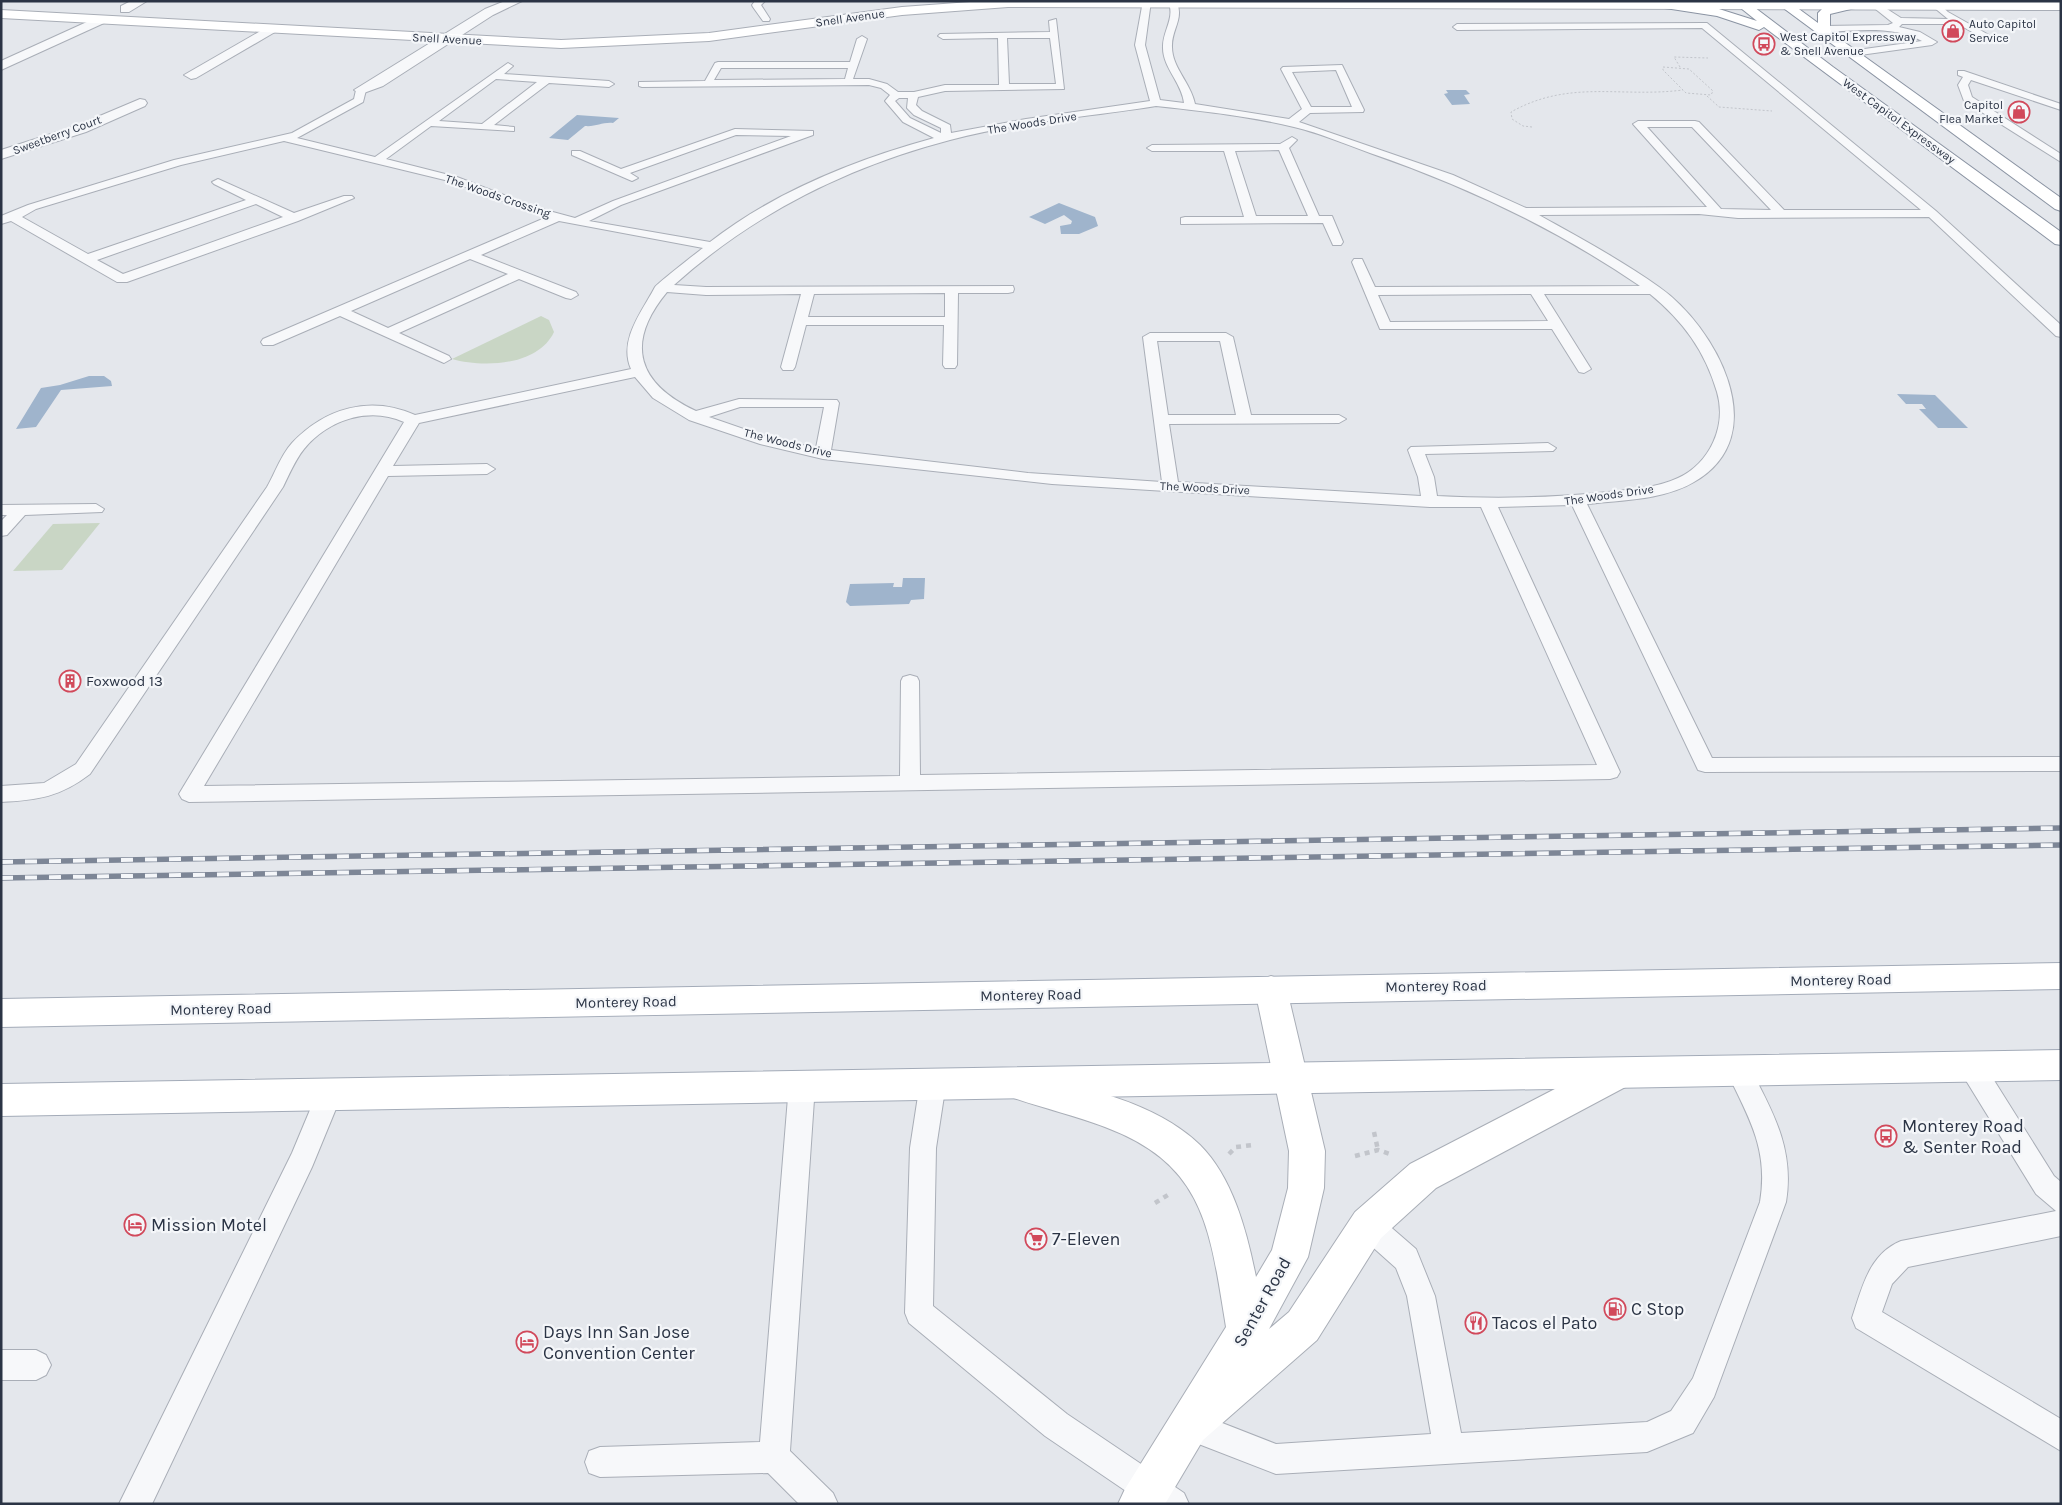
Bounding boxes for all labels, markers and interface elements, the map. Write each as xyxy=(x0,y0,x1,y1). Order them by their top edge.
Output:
street label: Snell Avenue xyxy=(814,6,886,30)
place label: Auto Capitol Service xyxy=(1969,17,2036,45)
shop icon: Auto Capitol Service xyxy=(1941,19,1965,43)
street label: Snell Avenue xyxy=(412,30,482,48)
place label: West Capitol Expressway & Snell Avenue xyxy=(1780,30,1916,58)
bus stop icon: West Capitol Expressway & Snell Avenue xyxy=(1752,32,1776,56)
street label: West Capitol Expressway xyxy=(1840,75,1958,167)
place label: Capitol Flea Market xyxy=(1939,98,2003,126)
shop icon: Capitol Flea Market xyxy=(2007,100,2031,124)
street label: The Woods Drive xyxy=(986,109,1078,137)
street label: Sweetberry Court xyxy=(11,112,104,158)
street label: The Woods Crossing xyxy=(444,171,553,221)
street label: The Woods Drive xyxy=(743,425,833,461)
street label: The Woods Drive xyxy=(1160,479,1250,497)
street label: The Woods Drive xyxy=(1563,482,1655,508)
building icon: Foxwood 13 xyxy=(58,669,82,693)
place label: Foxwood 13 xyxy=(86,672,163,690)
street label: Monterey Road xyxy=(1790,970,1892,990)
street label: Monterey Road xyxy=(1385,976,1487,996)
street label: Monterey Road xyxy=(980,985,1082,1005)
street label: Monterey Road xyxy=(575,992,677,1012)
street label: Monterey Road xyxy=(170,999,272,1019)
place label: Monterey Road & Senter Road xyxy=(1902,1115,2024,1158)
bus stop icon: Monterey Road & Senter Road xyxy=(1874,1124,1898,1148)
hotel icon: Mission Motel xyxy=(123,1213,147,1237)
place label: Mission Motel xyxy=(151,1214,267,1236)
supermarket icon: 7-Eleven xyxy=(1024,1227,1048,1251)
place label: 7-Eleven xyxy=(1052,1228,1120,1250)
street label: Senter Road xyxy=(1228,1253,1296,1351)
fuel station icon: C Stop xyxy=(1603,1297,1627,1321)
place label: C Stop xyxy=(1631,1298,1684,1320)
restaurant icon: Tacos el Pato xyxy=(1464,1311,1488,1335)
place label: Tacos el Pato xyxy=(1492,1312,1597,1334)
place label: Days Inn San Jose Convention Center xyxy=(543,1321,695,1364)
hotel icon: Days Inn San Jose Convention Center xyxy=(515,1330,539,1354)

